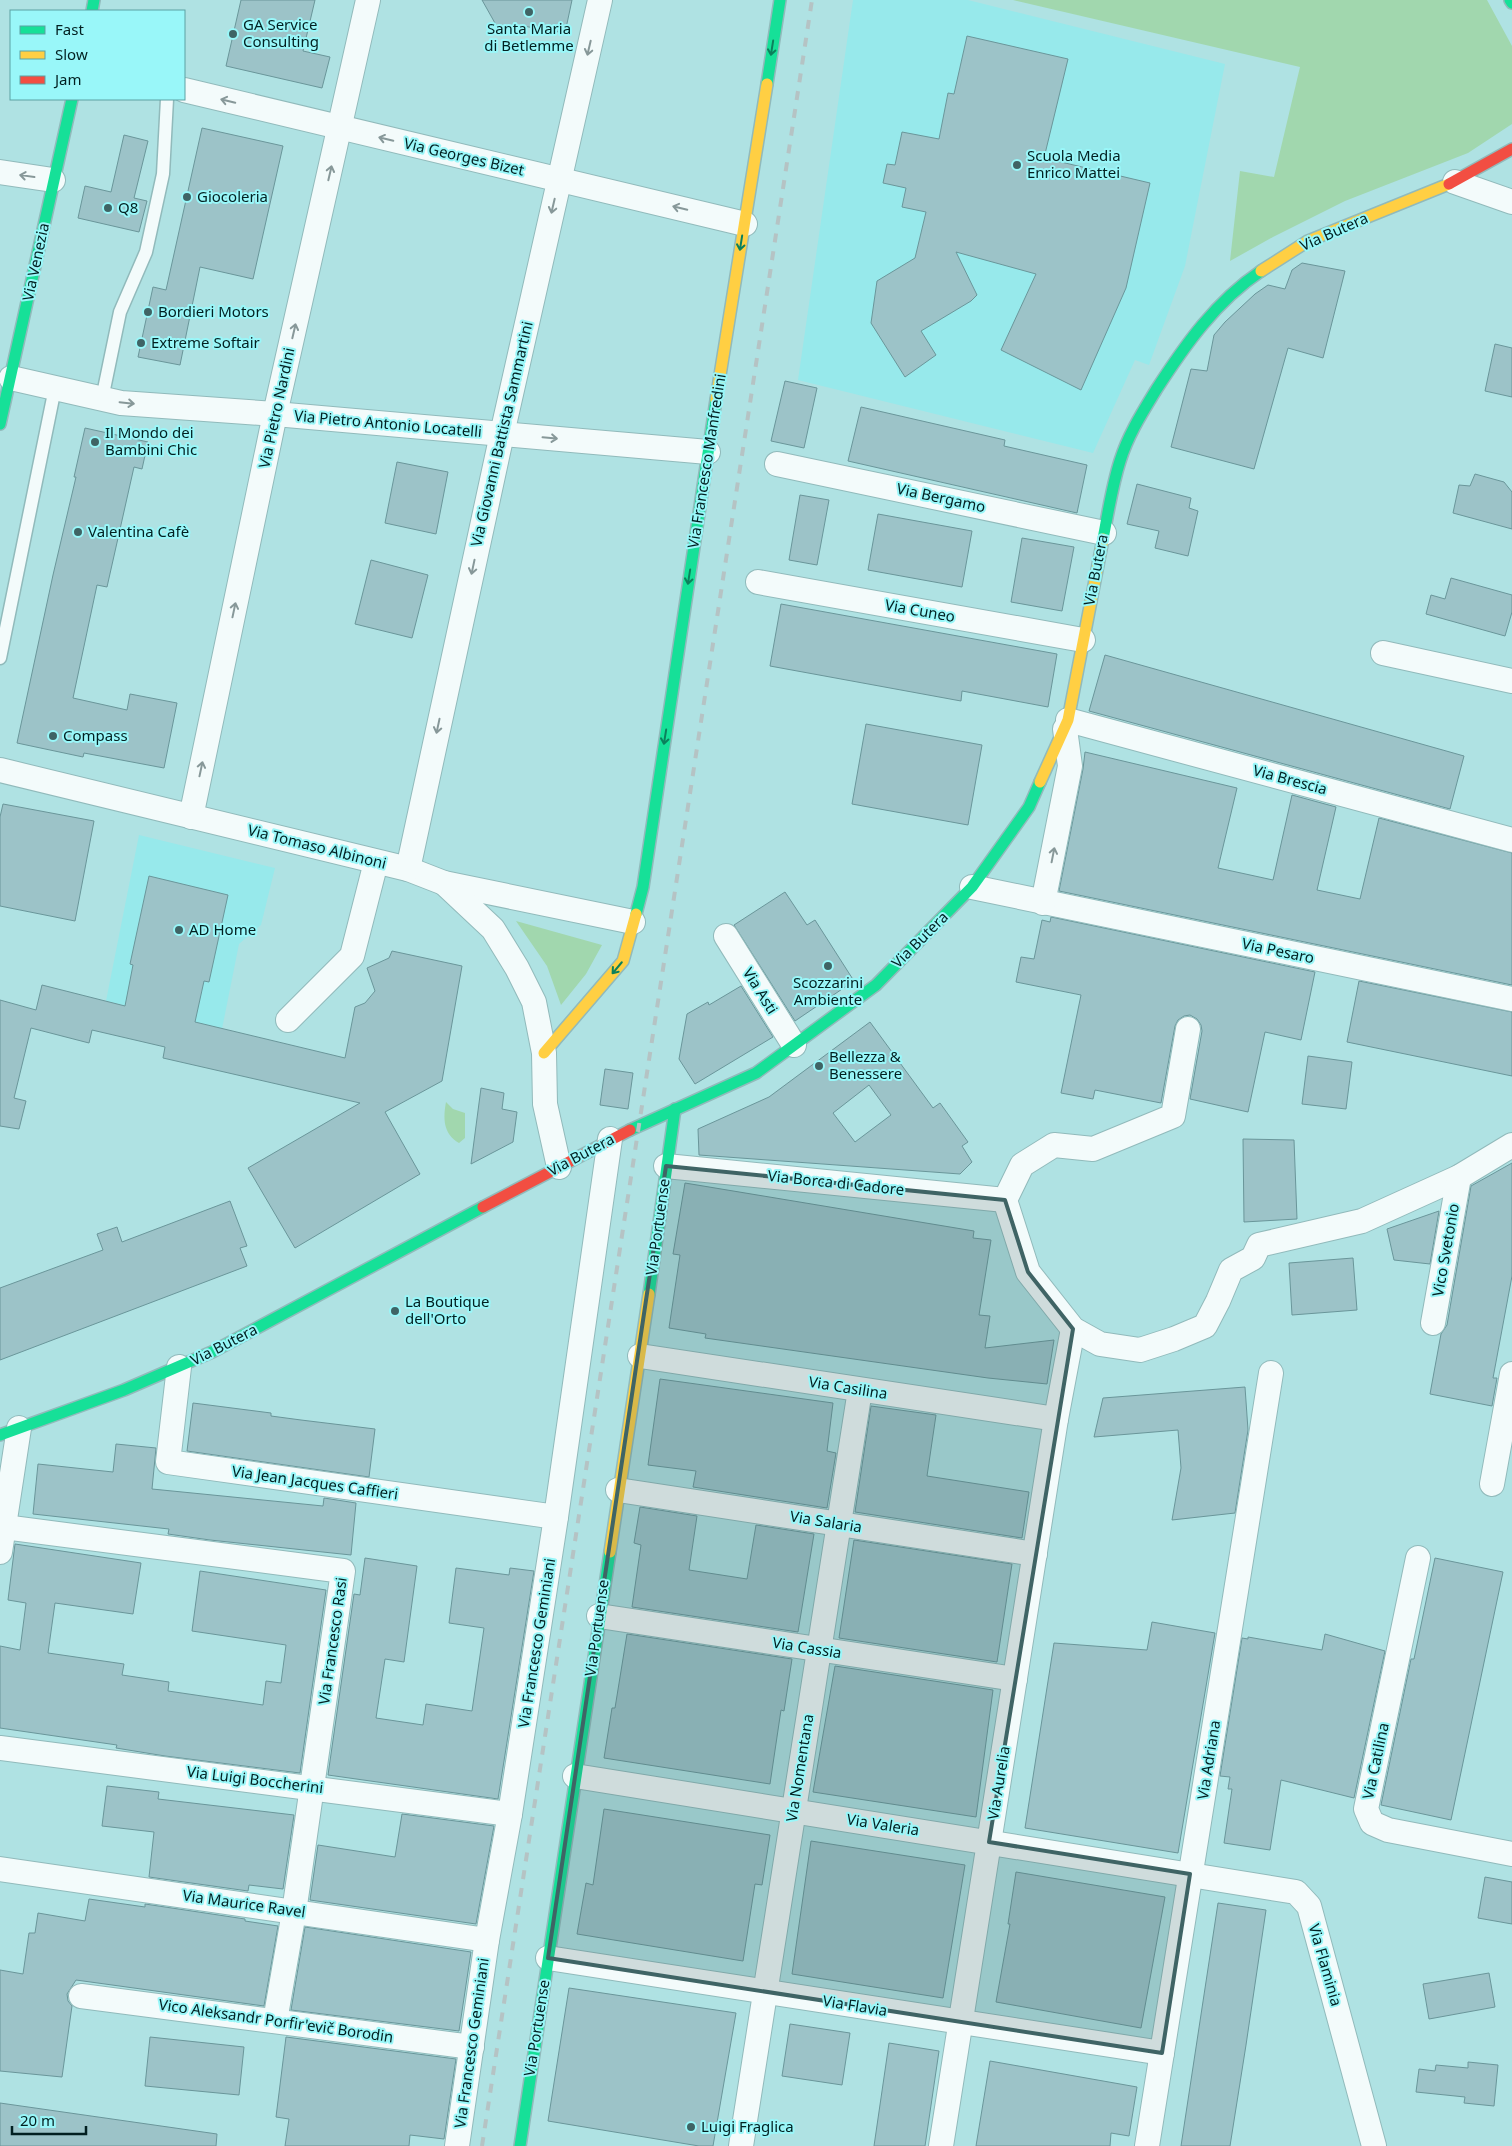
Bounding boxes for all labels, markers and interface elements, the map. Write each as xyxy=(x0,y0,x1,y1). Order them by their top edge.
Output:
marker: Santa Maria di Betlemme xyxy=(523,6,535,18)
legend xyxy=(10,10,185,100)
place label: GA Service Consulting xyxy=(243,14,319,51)
place label: Santa Maria di Betlemme xyxy=(484,18,574,55)
text: Fast xyxy=(55,19,84,39)
marker: GA Service Consulting xyxy=(227,28,239,40)
one-way arrow xyxy=(584,39,593,55)
one-way arrow xyxy=(767,40,777,56)
text: Slow xyxy=(55,44,88,64)
text: Jam xyxy=(53,69,82,89)
one-way arrow xyxy=(220,96,236,105)
street label: Via Georges Bizet xyxy=(402,132,527,180)
one-way arrow xyxy=(378,134,394,143)
place label: Scuola Media Enrico Mattei xyxy=(1027,145,1121,182)
marker: Scuola Media Enrico Mattei xyxy=(1011,159,1023,171)
one-way arrow xyxy=(325,165,335,181)
one-way arrow xyxy=(19,171,35,181)
place label: Giocoleria xyxy=(197,186,268,206)
marker: Giocoleria xyxy=(181,191,193,203)
place label: Q8 xyxy=(118,197,138,217)
one-way arrow xyxy=(548,198,558,214)
marker: Q8 xyxy=(102,202,114,214)
one-way arrow xyxy=(673,203,689,212)
street label: Via Butera xyxy=(1296,207,1371,255)
street label: Via Venezia xyxy=(17,221,53,303)
one-way arrow xyxy=(736,235,746,251)
place label: Bordieri Motors xyxy=(158,301,269,321)
marker: Bordieri Motors xyxy=(142,306,154,318)
street label: Via Giovanni Battista Sammartini xyxy=(465,319,537,548)
one-way arrow xyxy=(290,324,299,340)
place label: Extreme Softair xyxy=(151,332,260,352)
marker: Extreme Softair xyxy=(135,337,147,349)
street label: Via Pietro Nardini xyxy=(253,346,299,470)
street label: Via Francesco Manfredini xyxy=(682,372,730,550)
one-way arrow xyxy=(119,398,135,408)
street label: Via Pietro Antonio Locatelli xyxy=(293,405,483,441)
place label: Il Mondo dei Bambini Chic xyxy=(105,422,197,459)
one-way arrow xyxy=(542,433,558,443)
marker: Il Mondo dei Bambini Chic xyxy=(89,436,101,448)
street label: Via Bergamo xyxy=(895,478,987,516)
place label: Valentina Cafè xyxy=(88,521,189,541)
marker: Valentina Cafè xyxy=(72,526,84,538)
street label: Via Butera xyxy=(1078,532,1112,607)
one-way arrow xyxy=(468,559,477,575)
one-way arrow xyxy=(684,568,694,584)
street label: Via Cuneo xyxy=(884,594,957,626)
one-way arrow xyxy=(230,602,239,618)
one-way arrow xyxy=(433,717,443,733)
place label: Compass xyxy=(63,725,128,745)
one-way arrow xyxy=(660,729,670,745)
marker: Compass xyxy=(47,730,59,742)
street label: Via Brescia xyxy=(1251,760,1330,799)
one-way arrow xyxy=(196,761,206,777)
street label: Via Tomaso Albinoni xyxy=(246,819,389,873)
one-way arrow xyxy=(1048,847,1058,863)
street label: Via Butera xyxy=(887,907,952,972)
place label: AD Home xyxy=(189,919,256,939)
marker: AD Home xyxy=(173,924,185,936)
street label: Via Pesaro xyxy=(1240,933,1316,967)
marker: Scozzarini Ambiente xyxy=(822,960,834,972)
one-way arrow xyxy=(612,961,623,974)
street label: Via Asti xyxy=(739,963,783,1018)
place label: Scozzarini Ambiente xyxy=(793,972,863,1009)
place label: Bellezza & Benessere xyxy=(829,1046,902,1083)
marker: Bellezza & Benessere xyxy=(813,1060,825,1072)
street label: Via Butera xyxy=(544,1128,617,1180)
street label: Via Borca di Cadore xyxy=(767,1165,905,1199)
street label: Via Portuense xyxy=(640,1177,674,1277)
street label: Vico Svetonio xyxy=(1427,1202,1463,1298)
place label: La Boutique dell'Orto xyxy=(405,1291,490,1328)
marker: La Boutique dell'Orto xyxy=(389,1305,401,1317)
street label: Via Butera xyxy=(187,1319,260,1369)
street label: Via Casilina xyxy=(807,1371,889,1403)
street label: Via Jean Jacques Caffieri xyxy=(231,1460,400,1504)
street label: Via Salaria xyxy=(789,1505,864,1537)
street label: Via Francesco Geminiani xyxy=(513,1557,559,1729)
street label: Via Francesco Rasi xyxy=(313,1576,351,1706)
street label: Via Portuense xyxy=(579,1578,613,1678)
street label: Via Cassia xyxy=(771,1632,843,1662)
street label: Via Nomentana xyxy=(781,1712,817,1823)
street label: Via Adriana xyxy=(1192,1719,1224,1801)
street label: Via Catilina xyxy=(1357,1721,1393,1801)
street label: Via Aurelia xyxy=(982,1744,1014,1821)
street label: Via Luigi Boccherini xyxy=(186,1761,325,1797)
street label: Via Valeria xyxy=(845,1808,921,1840)
street label: Via Maurice Ravel xyxy=(181,1884,307,1922)
street label: Via Flaminia xyxy=(1305,1921,1347,2008)
street label: Via Francesco Geminiani xyxy=(449,1957,493,2129)
street label: Via Portuense xyxy=(519,1978,554,2078)
street label: Via Flavia xyxy=(821,1990,889,2020)
street label: Vico Aleksandr Porfir'evič Borodin xyxy=(158,1994,395,2046)
scale bar xyxy=(12,2104,86,2136)
text: 20 m xyxy=(20,2110,55,2130)
place label: Luigi Fraglica xyxy=(701,2116,794,2136)
marker: Luigi Fraglica xyxy=(685,2121,697,2133)

